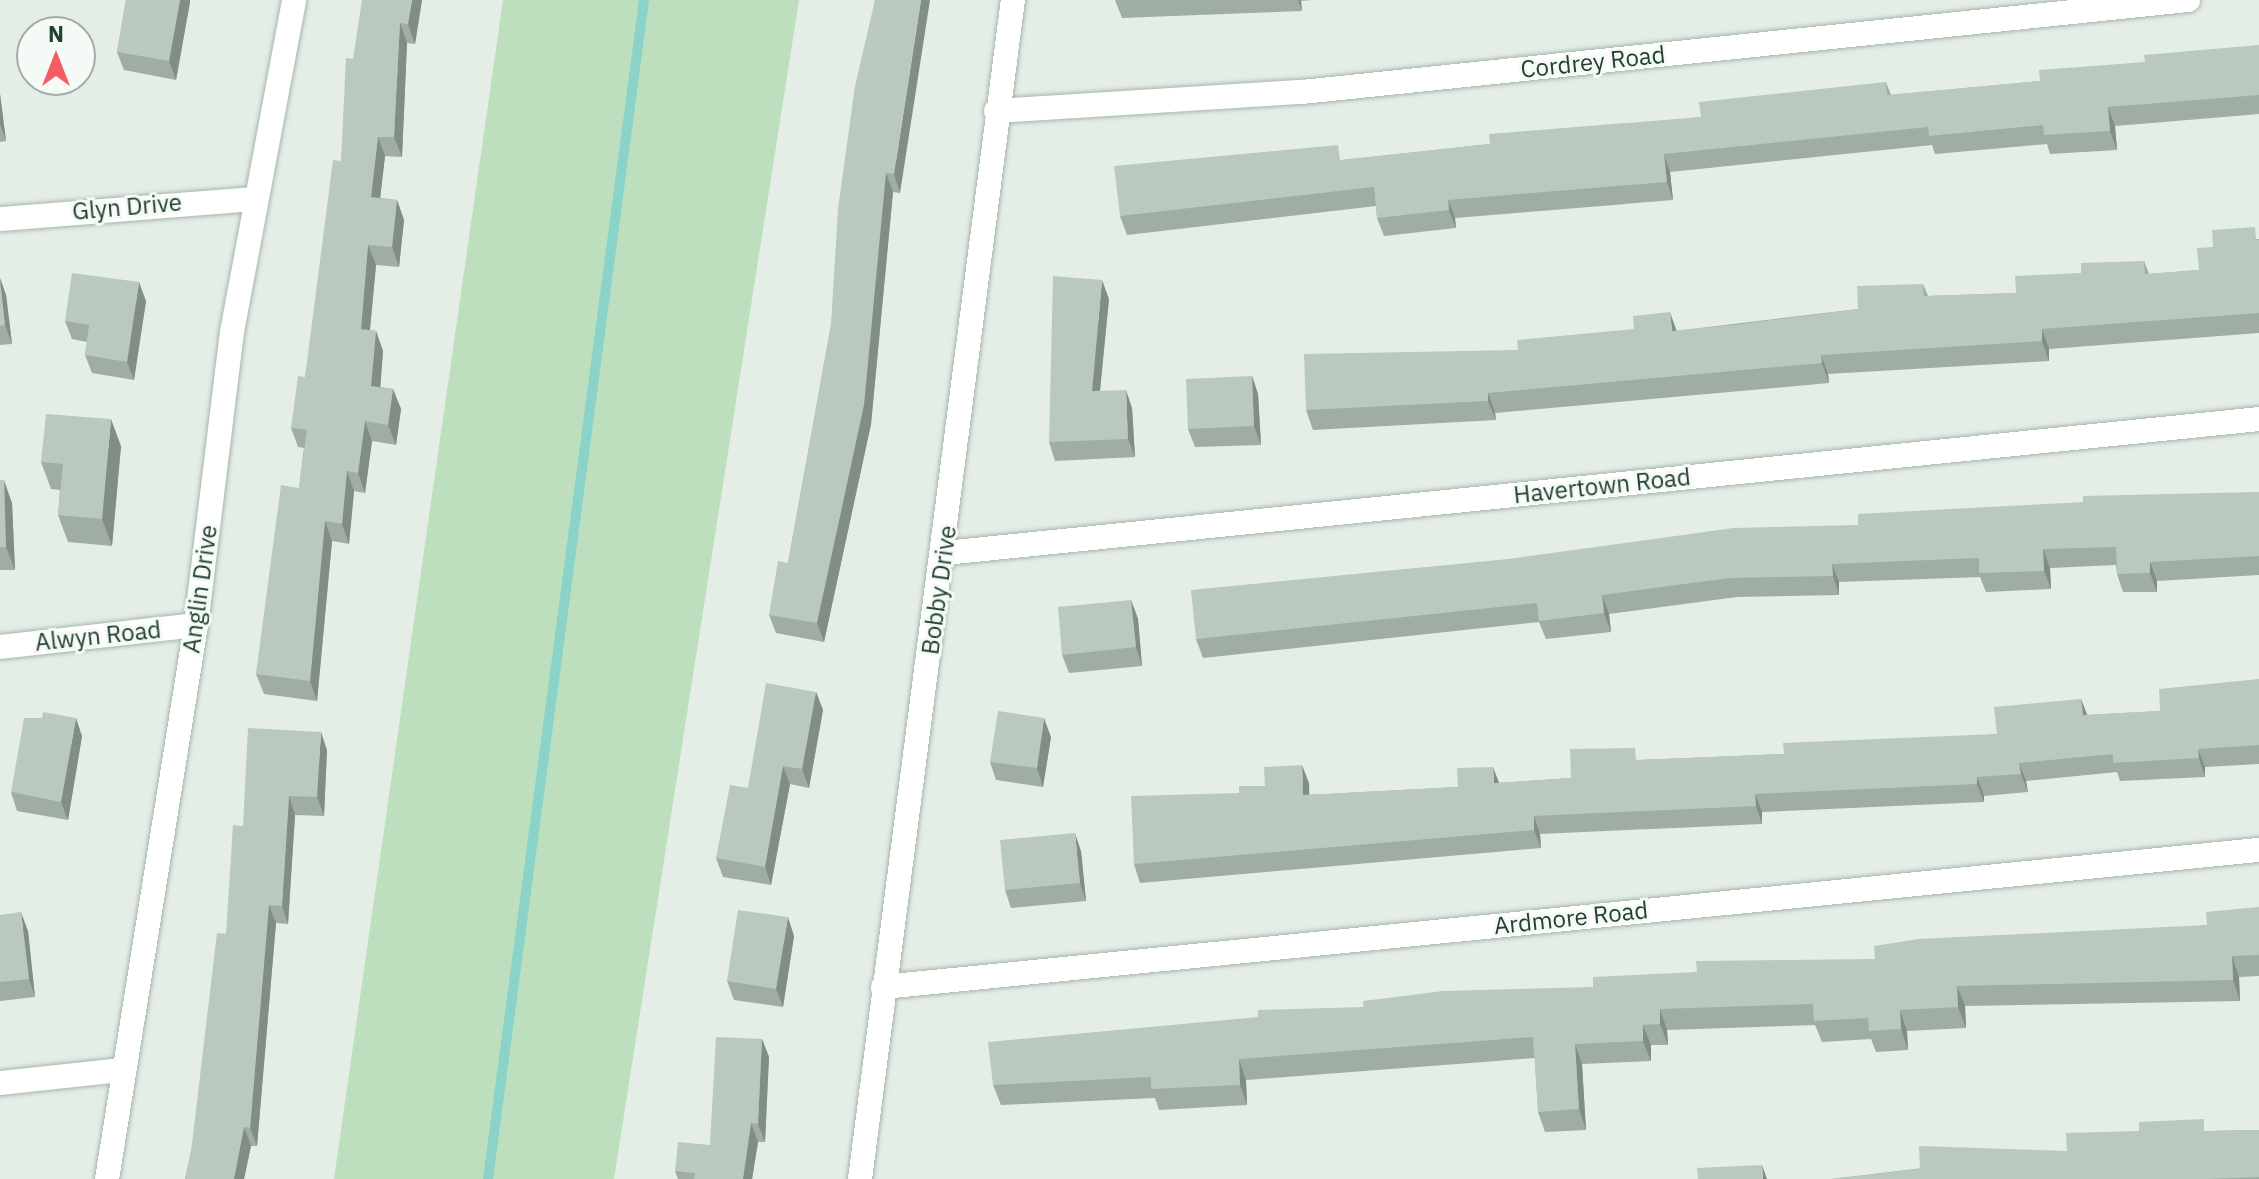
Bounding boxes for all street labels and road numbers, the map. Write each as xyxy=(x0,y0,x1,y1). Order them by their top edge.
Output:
street label: Cordrey Road xyxy=(1519,40,1667,84)
street label: Glyn Drive xyxy=(71,188,183,226)
street label: Havertown Road xyxy=(1512,462,1692,510)
street label: Anglin Drive xyxy=(177,523,223,655)
street label: Bobby Drive xyxy=(916,524,962,656)
street label: Alwyn Road xyxy=(34,615,162,657)
street label: Ardmore Road xyxy=(1492,896,1650,940)

